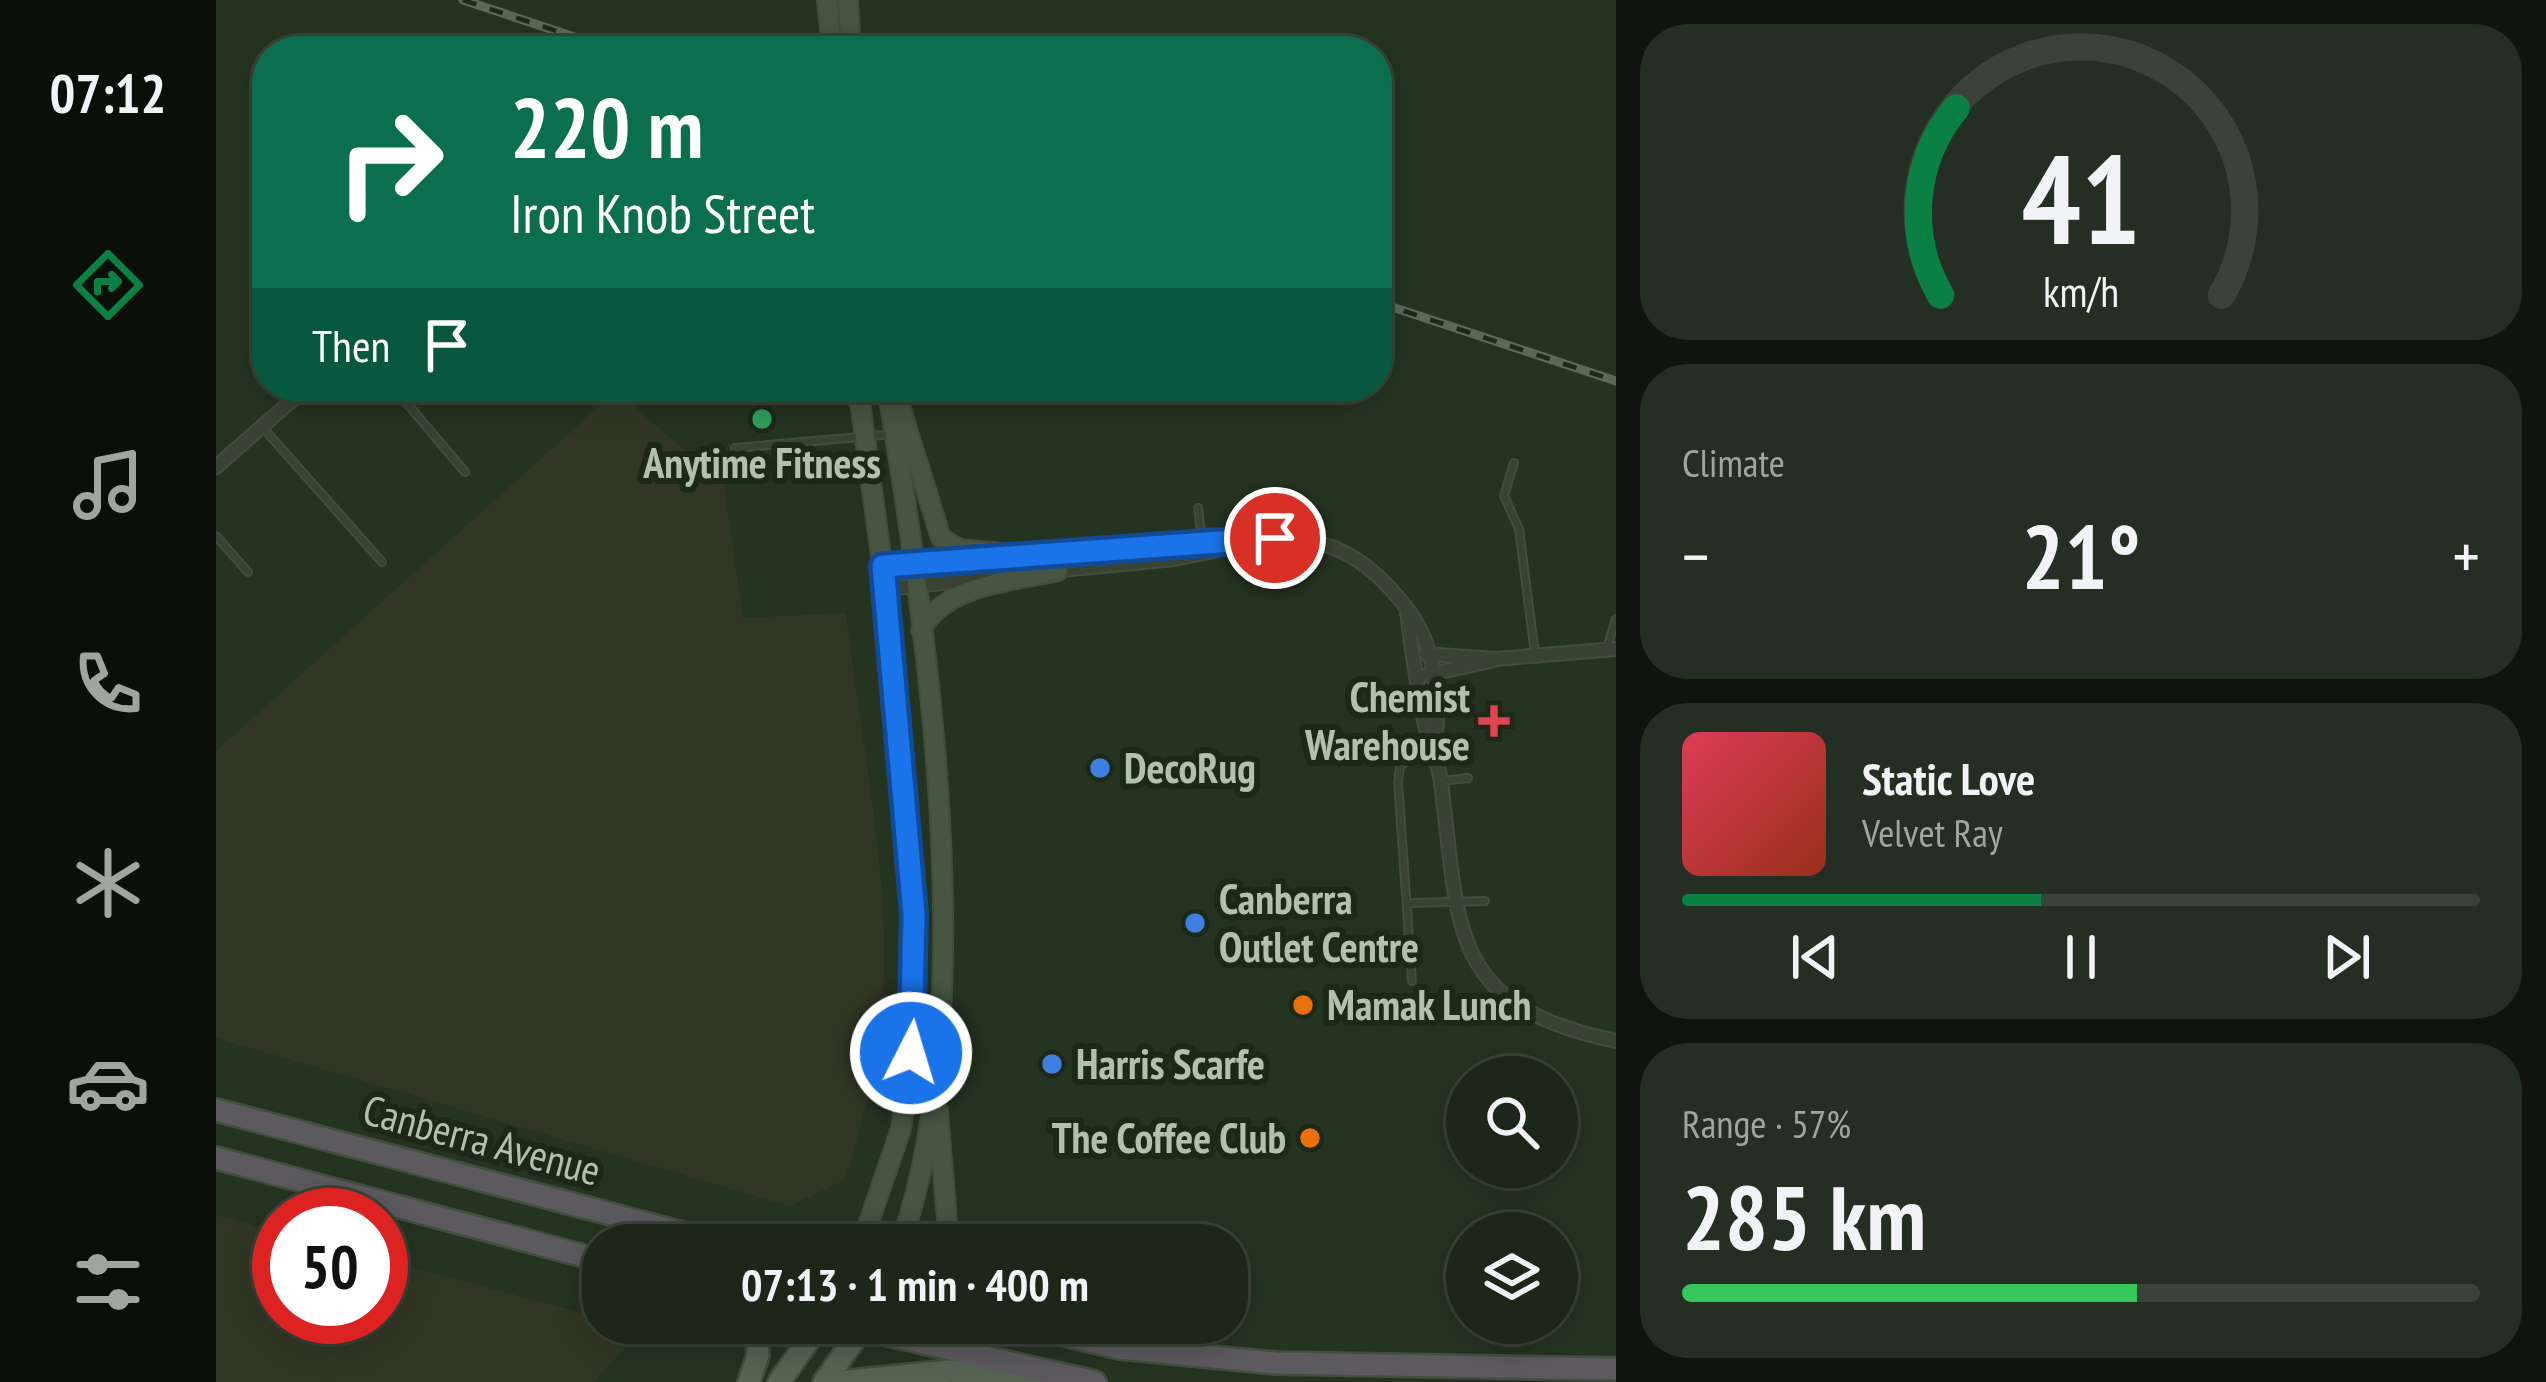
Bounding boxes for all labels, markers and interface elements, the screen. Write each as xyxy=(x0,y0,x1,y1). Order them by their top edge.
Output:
text: 07:12 xyxy=(50,58,166,128)
text: 220 m xyxy=(510,72,703,181)
icon: right xyxy=(312,84,468,240)
text: 41 xyxy=(2021,117,2141,278)
text: Iron Knob Street xyxy=(510,178,815,248)
icon: directions xyxy=(66,243,150,327)
text: km/h xyxy=(2043,263,2119,319)
icon: arrive xyxy=(414,312,480,378)
text: Then xyxy=(312,316,390,374)
marker: Anytime Fitness xyxy=(749,406,775,432)
place label: Anytime Fitness xyxy=(642,435,881,490)
text: Climate xyxy=(1682,437,1785,488)
icon: music xyxy=(66,443,150,527)
pin xyxy=(1224,487,1326,589)
text: 21° xyxy=(2022,497,2140,614)
icon: arrive xyxy=(1242,505,1308,571)
text: − xyxy=(1682,513,1709,598)
text: + xyxy=(2453,513,2480,598)
icon: phone xyxy=(66,642,150,726)
place label: Chemist Warehouse xyxy=(1304,669,1470,772)
marker: Chemist Warehouse xyxy=(1481,708,1507,734)
place label: DecoRug xyxy=(1124,740,1256,795)
text: Static Love xyxy=(1862,749,2035,807)
marker: DecoRug xyxy=(1087,755,1113,781)
text: Velvet Ray xyxy=(1862,807,2003,858)
icon: climate xyxy=(66,841,150,925)
place label: Canberra Outlet Centre xyxy=(1219,871,1419,974)
marker: Canberra Outlet Centre xyxy=(1182,910,1208,936)
icon: previous xyxy=(1782,924,1848,990)
icon: pause xyxy=(2048,924,2114,990)
icon: next xyxy=(2314,924,2380,990)
place label: Mamak Lunch xyxy=(1327,977,1531,1032)
position arrow xyxy=(848,990,974,1116)
marker: Mamak Lunch xyxy=(1290,992,1316,1018)
place label: Harris Scarfe xyxy=(1076,1036,1265,1091)
icon: car xyxy=(66,1041,150,1125)
marker: Harris Scarfe xyxy=(1039,1051,1065,1077)
map controls xyxy=(1446,1056,1578,1344)
button: search xyxy=(1446,1056,1578,1188)
street label: Canberra Avenue xyxy=(358,1081,607,1198)
text: Range · 57% xyxy=(1682,1098,1851,1149)
place label: The Coffee Club xyxy=(1052,1110,1286,1165)
marker: The Coffee Club xyxy=(1297,1125,1323,1151)
text: 285 km xyxy=(1682,1158,1926,1275)
speed limit sign: 50 xyxy=(252,1188,408,1344)
button: layers xyxy=(1446,1212,1578,1344)
icon: filters xyxy=(66,1240,150,1324)
text: 07:13 · 1 min · 400 m xyxy=(741,1255,1089,1313)

